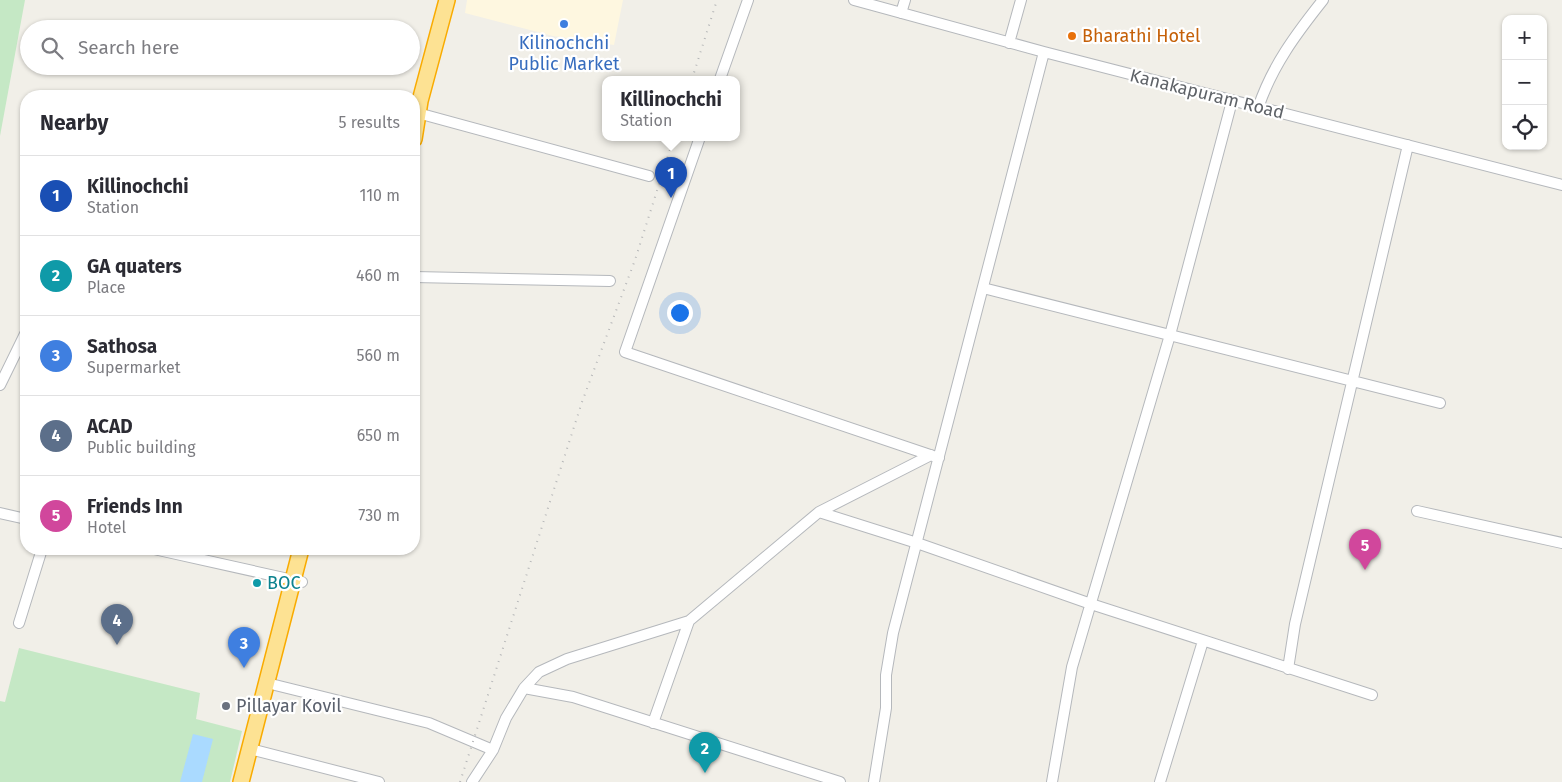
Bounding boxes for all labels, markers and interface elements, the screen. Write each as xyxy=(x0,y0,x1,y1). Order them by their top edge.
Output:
map controls xyxy=(1502,15,1547,150)
button: + xyxy=(1502,15,1547,60)
marker: Kilinochchi Public Market xyxy=(558,18,570,30)
search box xyxy=(20,20,420,75)
place label: Bharathi Hotel xyxy=(1082,25,1200,47)
marker: Bharathi Hotel xyxy=(1066,30,1078,42)
place label: Kilinochchi Public Market xyxy=(509,32,620,75)
icon: search xyxy=(38,34,66,62)
text: Search here xyxy=(78,36,179,59)
button: − xyxy=(1502,60,1547,105)
street label: Kanakapuram Road xyxy=(1128,64,1286,124)
popup xyxy=(602,76,740,141)
text: Killinochchi xyxy=(620,88,722,111)
button: locate xyxy=(1502,105,1547,150)
text: Nearby xyxy=(40,110,108,136)
text: Station xyxy=(620,111,672,130)
text: 5 results xyxy=(339,113,400,132)
pin: 1 xyxy=(655,157,687,198)
text: Killinochchi xyxy=(87,175,189,198)
text: 1 xyxy=(52,186,60,205)
text: 110 m xyxy=(359,186,400,205)
text: Station xyxy=(87,198,139,217)
text: GA quaters xyxy=(87,255,182,278)
text: 2 xyxy=(52,266,60,285)
text: 460 m xyxy=(356,266,400,285)
text: Place xyxy=(87,278,126,297)
your location xyxy=(667,300,693,326)
text: Sathosa xyxy=(87,335,157,358)
text: 3 xyxy=(52,346,60,365)
text: 560 m xyxy=(357,346,400,365)
text: Supermarket xyxy=(87,358,181,377)
text: ACAD xyxy=(87,415,133,438)
text: 4 xyxy=(51,426,61,445)
text: 650 m xyxy=(357,426,400,445)
text: Public building xyxy=(87,438,195,457)
text: Friends Inn xyxy=(87,495,183,518)
text: 5 xyxy=(52,506,60,525)
text: 730 m xyxy=(358,506,400,525)
text: Hotel xyxy=(87,518,126,537)
pin: 5 xyxy=(1349,529,1381,570)
place label: BOC xyxy=(267,572,300,594)
marker: BOC xyxy=(251,577,263,589)
pin: 4 xyxy=(101,604,133,645)
pin: 3 xyxy=(228,627,260,668)
place label: Pillayar Kovil xyxy=(236,695,342,717)
marker: Pillayar Kovil xyxy=(220,700,232,712)
pin: 2 xyxy=(689,732,721,773)

